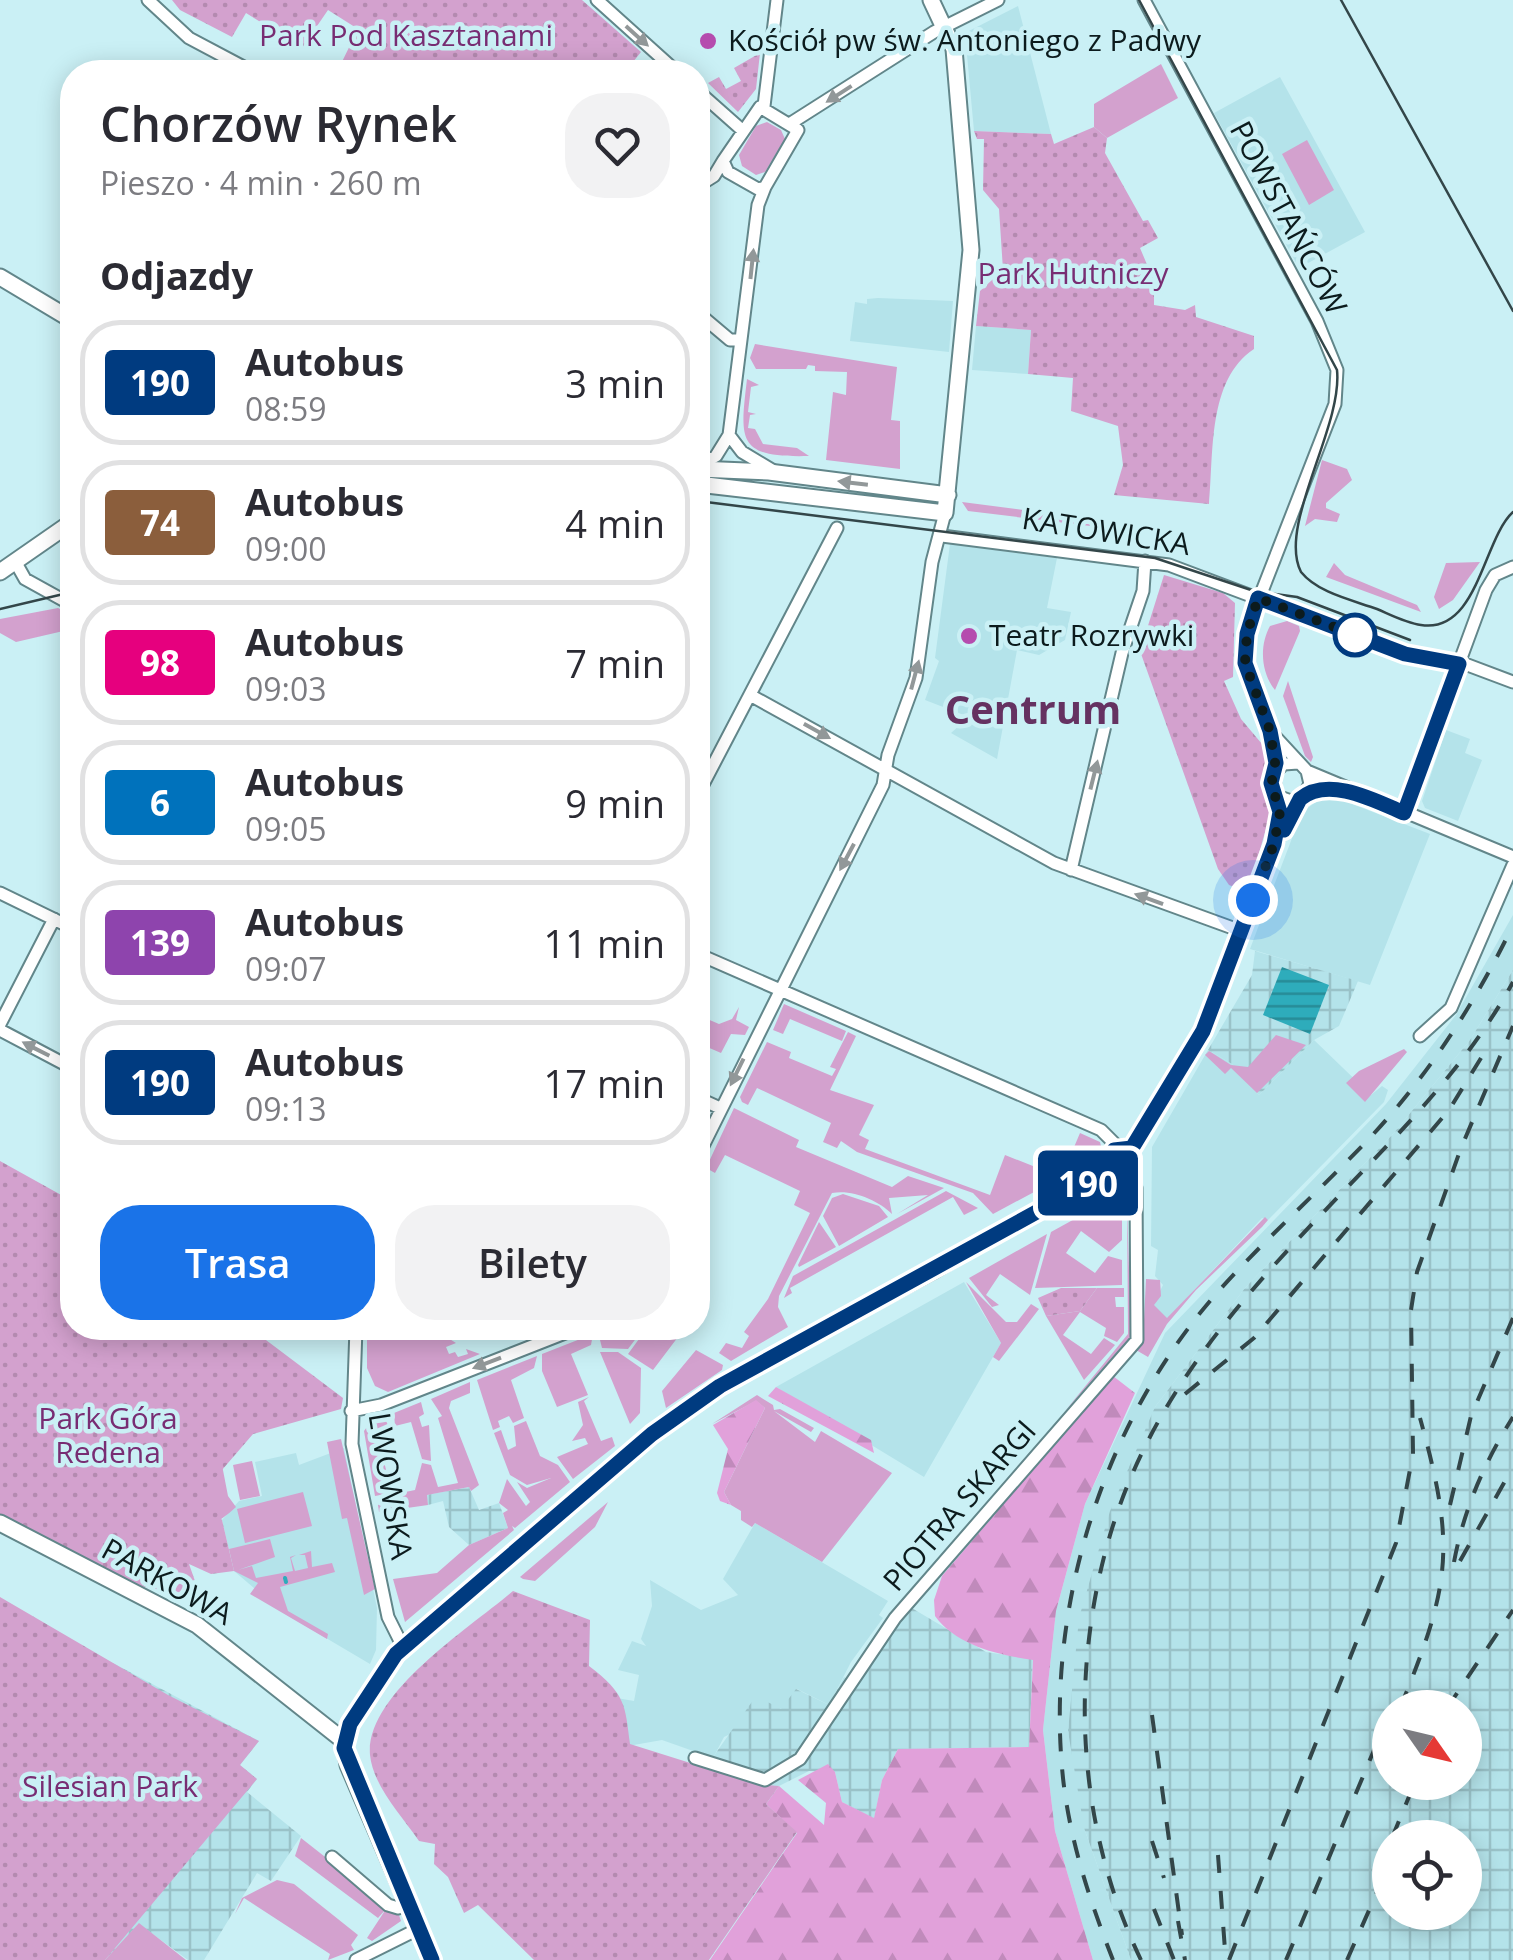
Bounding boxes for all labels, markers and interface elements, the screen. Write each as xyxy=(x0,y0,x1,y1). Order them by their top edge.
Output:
park label: Park Pod Kasztanami xyxy=(259,14,553,55)
place label: Kościół pw św. Antoniego z Padwy xyxy=(728,19,1202,60)
one-way arrow xyxy=(624,25,649,47)
marker: Kościół pw św. Antoniego z Padwy xyxy=(697,30,719,52)
one-way arrow xyxy=(825,84,853,102)
text: Chorzów Rynek xyxy=(100,91,457,156)
button: heart xyxy=(565,93,670,198)
street label: POWSTAŃCÓW xyxy=(1221,113,1358,321)
text: Pieszo · 4 min · 260 m xyxy=(100,161,422,204)
one-way arrow xyxy=(744,247,760,279)
text: Odjazdy xyxy=(100,249,253,301)
park label: Park Hutniczy xyxy=(977,252,1170,293)
text: Autobus xyxy=(245,335,404,387)
text: 3 min xyxy=(565,357,665,409)
text: 190 xyxy=(130,359,190,406)
text: 08:59 xyxy=(245,387,327,430)
text: Autobus xyxy=(245,475,404,527)
one-way arrow xyxy=(837,475,869,491)
text: 4 min xyxy=(565,497,665,549)
street label: KATOWICKA xyxy=(1019,497,1193,564)
text: 74 xyxy=(140,499,180,546)
text: 09:00 xyxy=(245,527,327,570)
place label: Teatr Rozrywki xyxy=(989,614,1194,655)
unlabelled marker xyxy=(1334,614,1376,656)
text: Autobus xyxy=(245,615,404,667)
marker: Teatr Rozrywki xyxy=(958,625,980,647)
text: 7 min xyxy=(565,637,665,689)
text: 98 xyxy=(140,639,180,686)
one-way arrow xyxy=(907,660,923,691)
text: 09:03 xyxy=(245,667,327,710)
district label: Centrum xyxy=(945,681,1121,736)
one-way arrow xyxy=(803,723,832,740)
text: Autobus xyxy=(245,755,404,807)
one-way arrow xyxy=(1087,759,1102,790)
text: 9 min xyxy=(565,777,665,829)
text: 6 xyxy=(150,779,170,826)
text: 09:05 xyxy=(245,807,327,850)
one-way arrow xyxy=(839,842,856,871)
your location xyxy=(1228,875,1278,925)
one-way arrow xyxy=(1134,891,1164,906)
text: Autobus xyxy=(245,895,404,947)
text: 11 min xyxy=(544,917,665,969)
text: 139 xyxy=(130,919,190,966)
text: 09:07 xyxy=(245,947,327,990)
text: Autobus xyxy=(245,1035,404,1087)
one-way arrow xyxy=(22,1041,51,1058)
text: 17 min xyxy=(544,1057,665,1109)
one-way arrow xyxy=(729,1058,746,1087)
text: 190 xyxy=(130,1059,190,1106)
text: 09:13 xyxy=(245,1087,327,1130)
line badge: 190 xyxy=(1030,1150,1146,1216)
text: 190 xyxy=(1058,1160,1118,1207)
button: Trasa xyxy=(100,1205,375,1320)
button: Bilety xyxy=(395,1205,670,1320)
one-way arrow xyxy=(472,1356,502,1372)
park label: Park Góra Redena xyxy=(38,1397,178,1472)
street label: LWOWSKA xyxy=(360,1409,423,1562)
street label: PIOTRA SKARGI xyxy=(873,1411,1045,1599)
street label: PARKOWA xyxy=(95,1528,241,1634)
north arrow xyxy=(1372,1690,1482,1800)
map controls xyxy=(1372,1690,1482,1930)
park label: Silesian Park xyxy=(22,1765,198,1806)
button: locate xyxy=(1372,1820,1482,1930)

